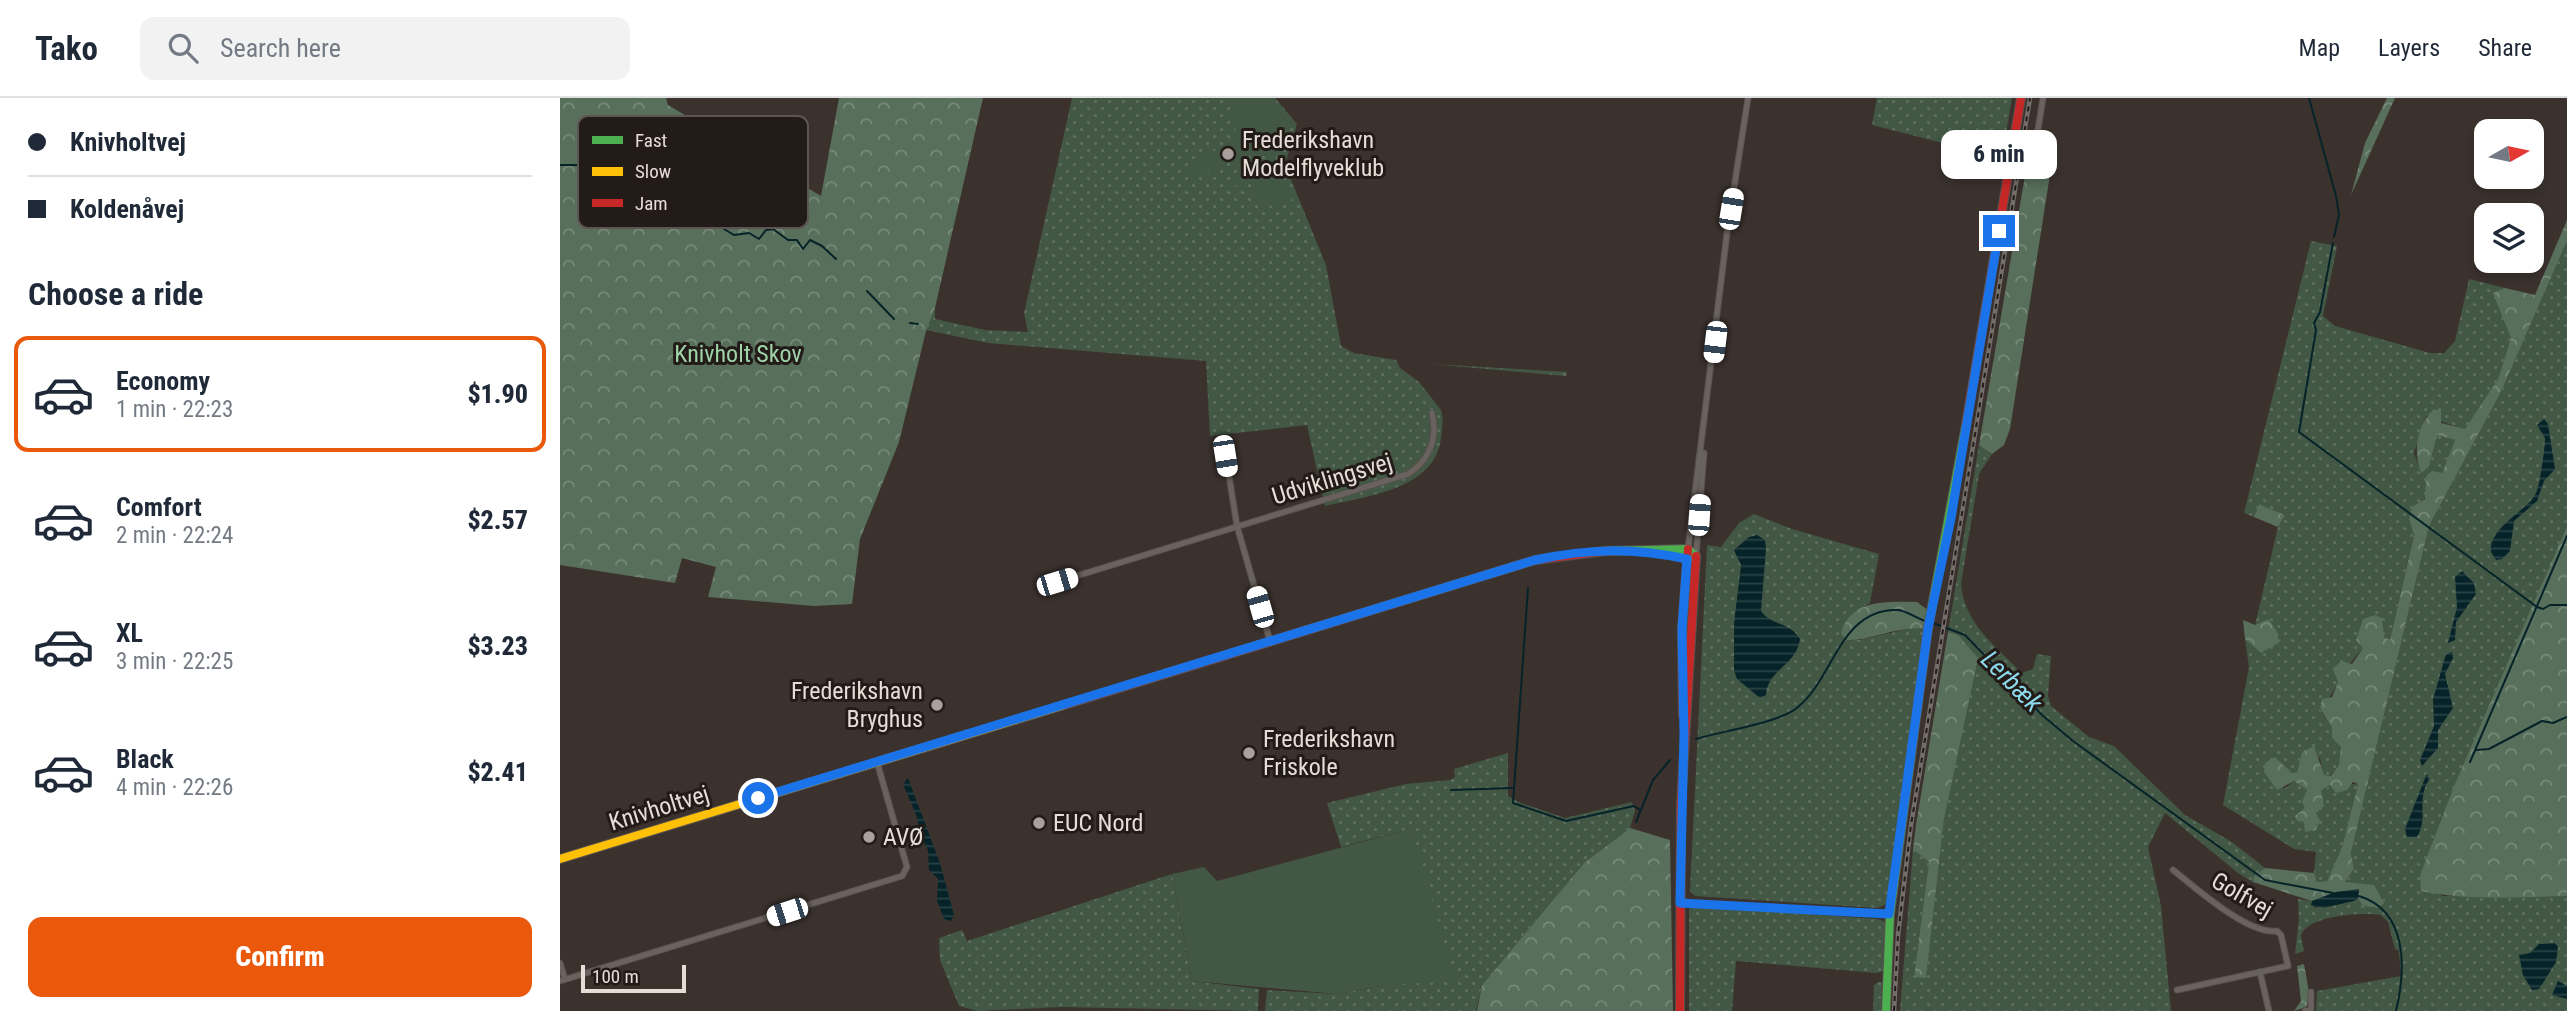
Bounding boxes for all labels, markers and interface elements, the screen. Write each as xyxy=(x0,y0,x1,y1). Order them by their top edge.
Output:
search box xyxy=(140,17,630,80)
text: Tako xyxy=(35,29,98,68)
icon: search xyxy=(164,29,202,67)
text: Search here xyxy=(220,33,341,63)
text: Map xyxy=(2299,34,2340,62)
text: Layers xyxy=(2378,34,2440,62)
text: Share xyxy=(2478,34,2532,62)
legend xyxy=(578,116,808,228)
north arrow xyxy=(2474,119,2544,189)
map controls xyxy=(2474,119,2544,273)
place label: Frederikshavn Modelflyveklub xyxy=(1242,126,1384,182)
text: Knivholtvej xyxy=(70,127,186,157)
text: Fast xyxy=(635,129,667,152)
callout: 6 min xyxy=(1941,130,2057,178)
text: 6 min xyxy=(1973,141,2025,168)
marker: Frederikshavn Modelflyveklub xyxy=(1220,146,1236,162)
text: Slow xyxy=(635,160,671,183)
car xyxy=(1718,187,1745,231)
text: Jam xyxy=(635,192,668,215)
text: Koldenåvej xyxy=(70,194,184,224)
button: layers xyxy=(2474,203,2544,273)
route end xyxy=(1983,215,2015,247)
text: Choose a ride xyxy=(28,275,203,313)
car xyxy=(1703,320,1728,364)
park label: Knivholt Skov xyxy=(674,340,802,368)
icon: car xyxy=(32,363,95,426)
text: Economy xyxy=(116,366,210,396)
text: $1.90 xyxy=(467,379,528,409)
text: 1 min · 22:23 xyxy=(116,396,233,423)
car xyxy=(1212,434,1239,478)
street label: Udviklingsvej xyxy=(1269,447,1395,511)
icon: car xyxy=(32,489,95,552)
text: Comfort xyxy=(116,492,202,522)
car xyxy=(1688,493,1711,537)
text: $2.57 xyxy=(467,505,528,535)
text: 2 min · 22:24 xyxy=(116,522,233,549)
car xyxy=(1034,566,1081,598)
car xyxy=(1245,584,1276,630)
icon: car xyxy=(32,615,95,678)
text: XL xyxy=(116,618,143,648)
text: $3.23 xyxy=(467,631,528,661)
water label: Lerbæk xyxy=(1975,644,2049,718)
text: 3 min · 22:25 xyxy=(116,648,233,675)
place label: Frederikshavn Bryghus xyxy=(791,677,923,733)
marker: Frederikshavn Bryghus xyxy=(929,697,945,713)
place label: Frederikshavn Friskole xyxy=(1263,725,1395,781)
icon: car xyxy=(32,741,95,804)
text: Black xyxy=(116,744,174,774)
marker: Frederikshavn Friskole xyxy=(1241,745,1257,761)
text: $2.41 xyxy=(467,757,528,787)
text: 4 min · 22:26 xyxy=(116,774,233,801)
street label: Knivholtvej xyxy=(606,780,712,836)
route start xyxy=(742,782,774,814)
place label: EUC Nord xyxy=(1053,809,1143,837)
marker: EUC Nord xyxy=(1031,815,1047,831)
place label: AVØ xyxy=(883,823,924,851)
marker: AVØ xyxy=(861,829,877,845)
street label: Golfvej xyxy=(2206,866,2278,924)
car xyxy=(764,896,811,928)
button: Confirm xyxy=(28,917,532,997)
scale bar xyxy=(581,962,686,994)
text: 100 m xyxy=(592,965,639,988)

